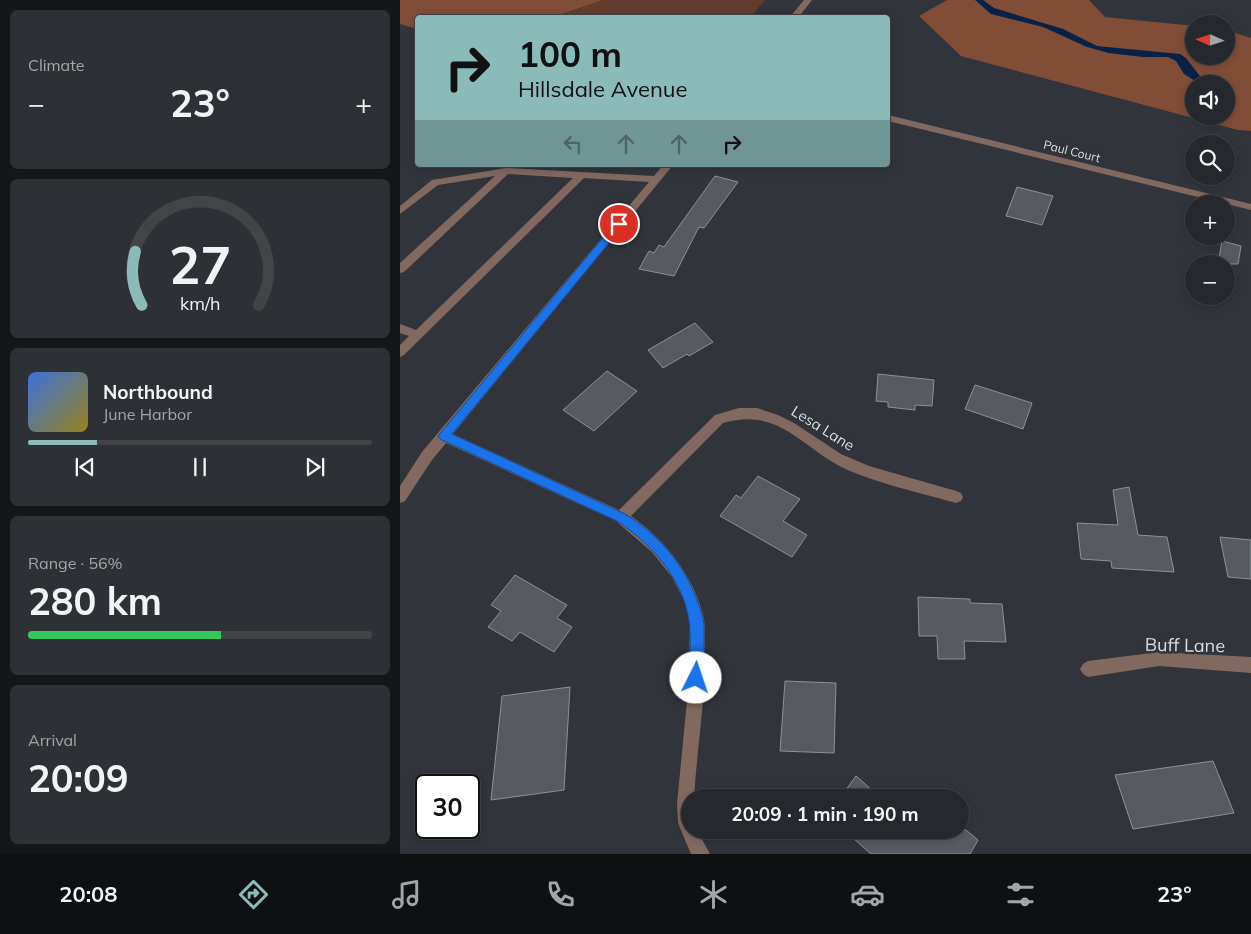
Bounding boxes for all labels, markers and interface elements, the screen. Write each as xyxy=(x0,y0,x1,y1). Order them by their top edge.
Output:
north arrow xyxy=(1185,15,1235,65)
map controls xyxy=(1185,15,1235,305)
text: 100 m xyxy=(518,32,622,76)
icon: right xyxy=(435,35,500,100)
text: Climate xyxy=(28,55,84,75)
text: Hillsdale Avenue xyxy=(518,75,687,103)
button: sound xyxy=(1185,75,1235,125)
text: 23° xyxy=(170,79,230,127)
text: − xyxy=(28,86,45,121)
text: + xyxy=(355,86,372,121)
icon: left xyxy=(559,130,587,158)
icon: ahead xyxy=(612,130,640,158)
icon: ahead xyxy=(665,130,693,158)
icon: right xyxy=(718,130,746,158)
button: search xyxy=(1185,135,1235,185)
street label: Paul Court xyxy=(1042,137,1102,165)
button: + xyxy=(1185,195,1235,245)
pin xyxy=(598,203,640,245)
icon: arrive xyxy=(605,210,633,238)
text: 27 xyxy=(169,232,231,297)
button: − xyxy=(1185,255,1235,305)
text: km/h xyxy=(180,292,220,314)
text: Northbound xyxy=(103,380,213,404)
street label: Lesa Lane xyxy=(788,401,858,455)
text: June Harbor xyxy=(103,404,192,424)
icon: previous xyxy=(71,453,99,481)
icon: pause xyxy=(186,453,214,481)
icon: next xyxy=(301,453,329,481)
text: Range · 56% xyxy=(28,553,123,573)
text: 280 km xyxy=(28,577,162,625)
street label: Buff Lane xyxy=(1145,633,1225,657)
position arrow xyxy=(669,651,721,703)
text: Arrival xyxy=(28,730,77,750)
text: 20:09 xyxy=(28,754,129,802)
speed limit sign: 30 xyxy=(415,774,480,839)
text: 20:09 · 1 min · 190 m xyxy=(731,802,919,826)
icon: directions xyxy=(236,877,271,912)
icon: music xyxy=(389,877,424,912)
icon: phone xyxy=(543,877,578,912)
icon: climate xyxy=(696,877,731,912)
icon: car xyxy=(850,877,885,912)
icon: filters xyxy=(1003,877,1038,912)
text: 20:08 xyxy=(59,880,118,908)
text: 23° xyxy=(1157,880,1192,908)

